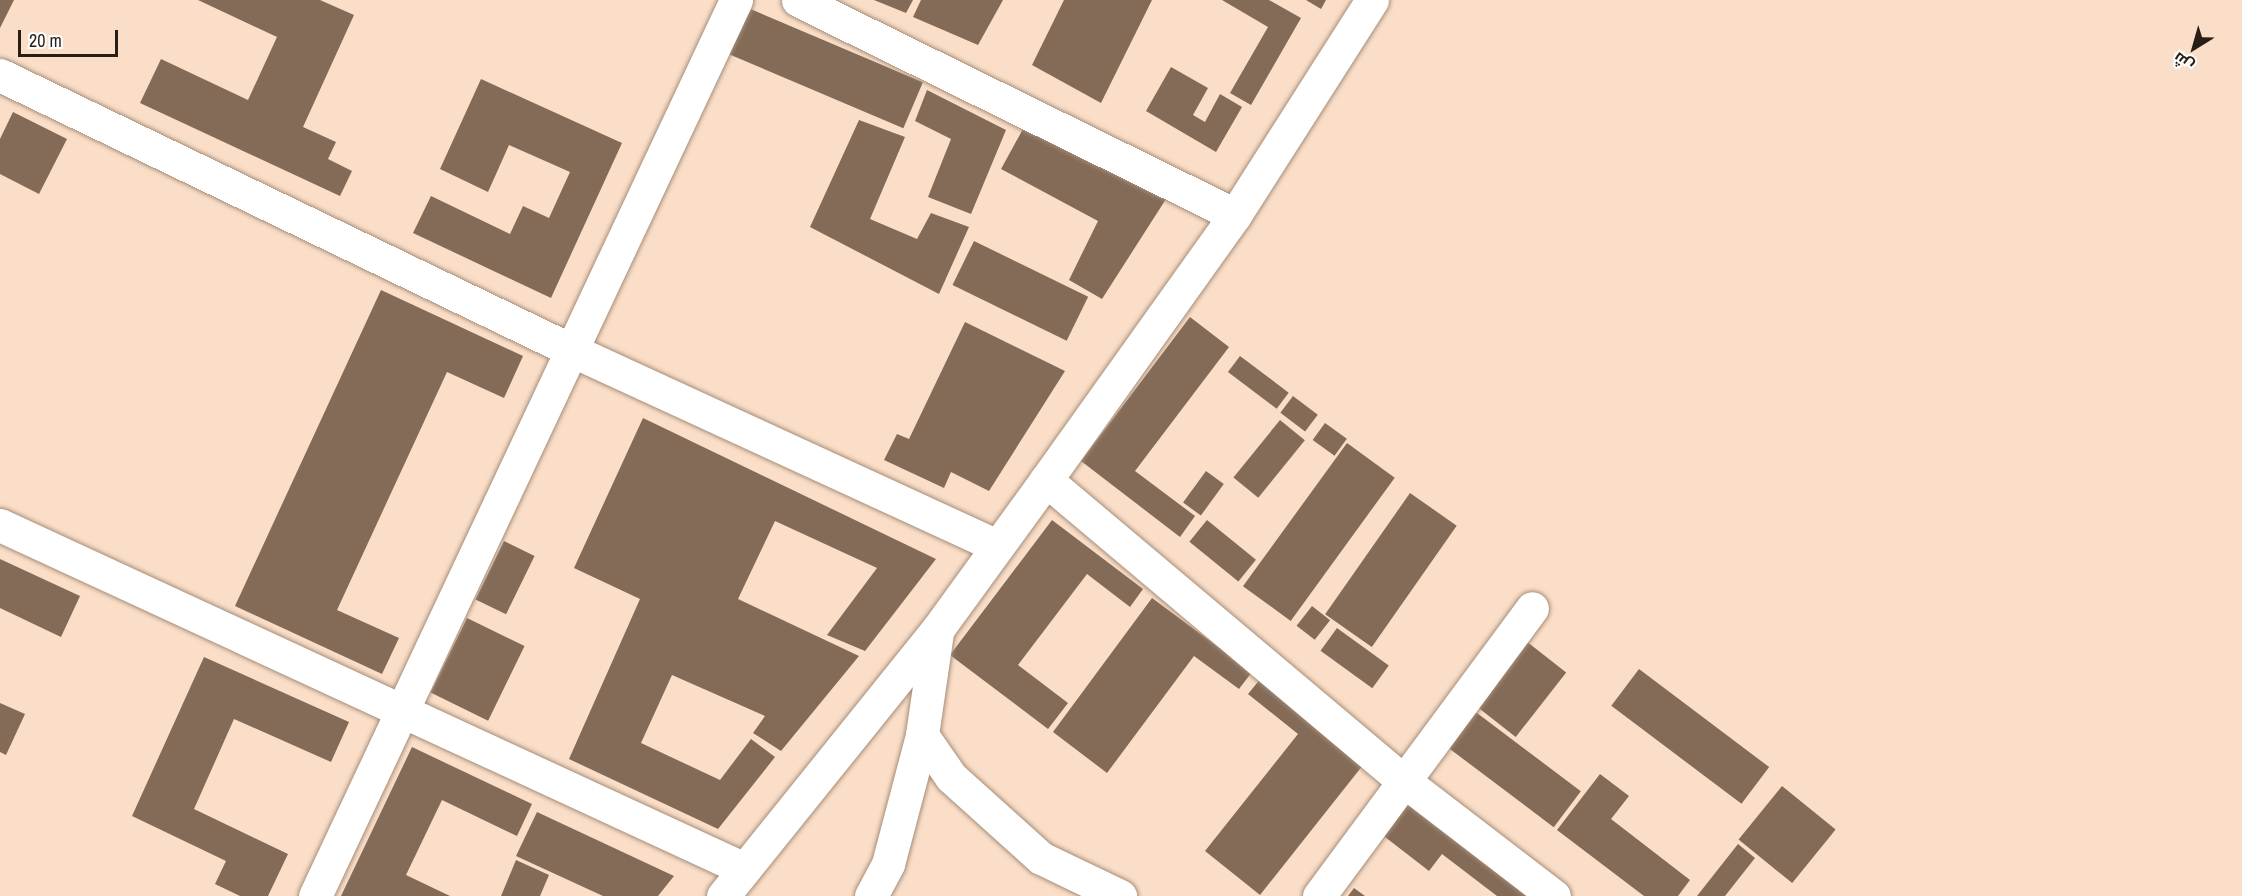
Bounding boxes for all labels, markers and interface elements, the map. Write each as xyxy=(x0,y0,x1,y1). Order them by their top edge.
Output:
scale bar xyxy=(21,18,122,56)
north arrow xyxy=(2164,18,2224,78)
text: 20 m xyxy=(29,28,62,53)
text: ش xyxy=(2168,47,2198,77)

